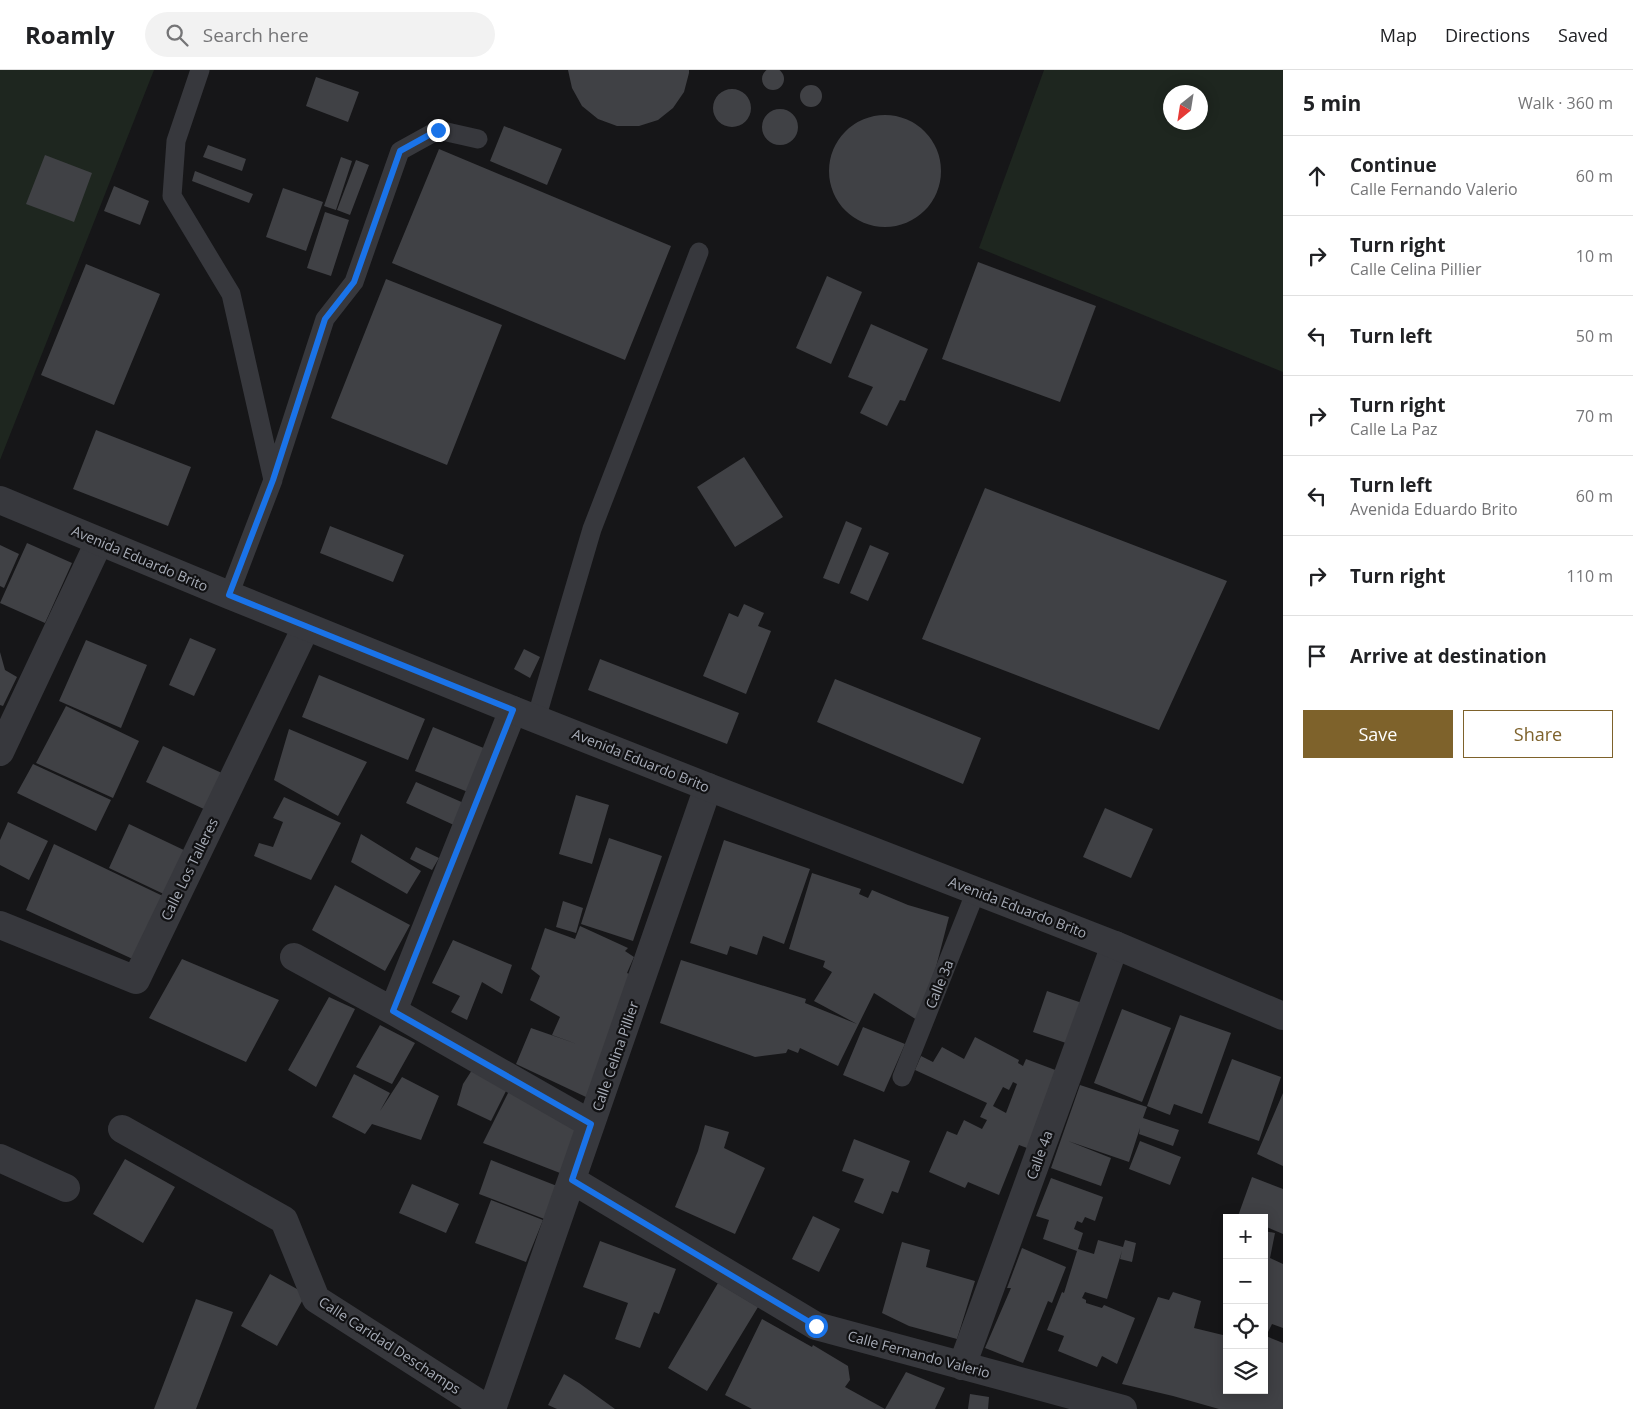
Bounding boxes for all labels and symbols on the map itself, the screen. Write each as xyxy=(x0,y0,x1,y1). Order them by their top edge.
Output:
north arrow xyxy=(1163,85,1208,130)
route end xyxy=(427,119,450,142)
street label: Avenida Eduardo Brito xyxy=(69,521,211,595)
street label: Avenida Eduardo Brito xyxy=(569,724,713,796)
street label: Calle Los Talleres xyxy=(156,814,222,923)
street label: Avenida Eduardo Brito xyxy=(946,872,1090,942)
street label: Calle 3a xyxy=(921,957,957,1011)
street label: Calle Celina Pillier xyxy=(587,998,643,1113)
street label: Calle 4a xyxy=(1021,1128,1057,1182)
street label: Calle Caridad Deschamps xyxy=(315,1292,465,1398)
route start xyxy=(805,1315,828,1338)
street label: Calle Fernando Valerio xyxy=(846,1326,992,1382)

